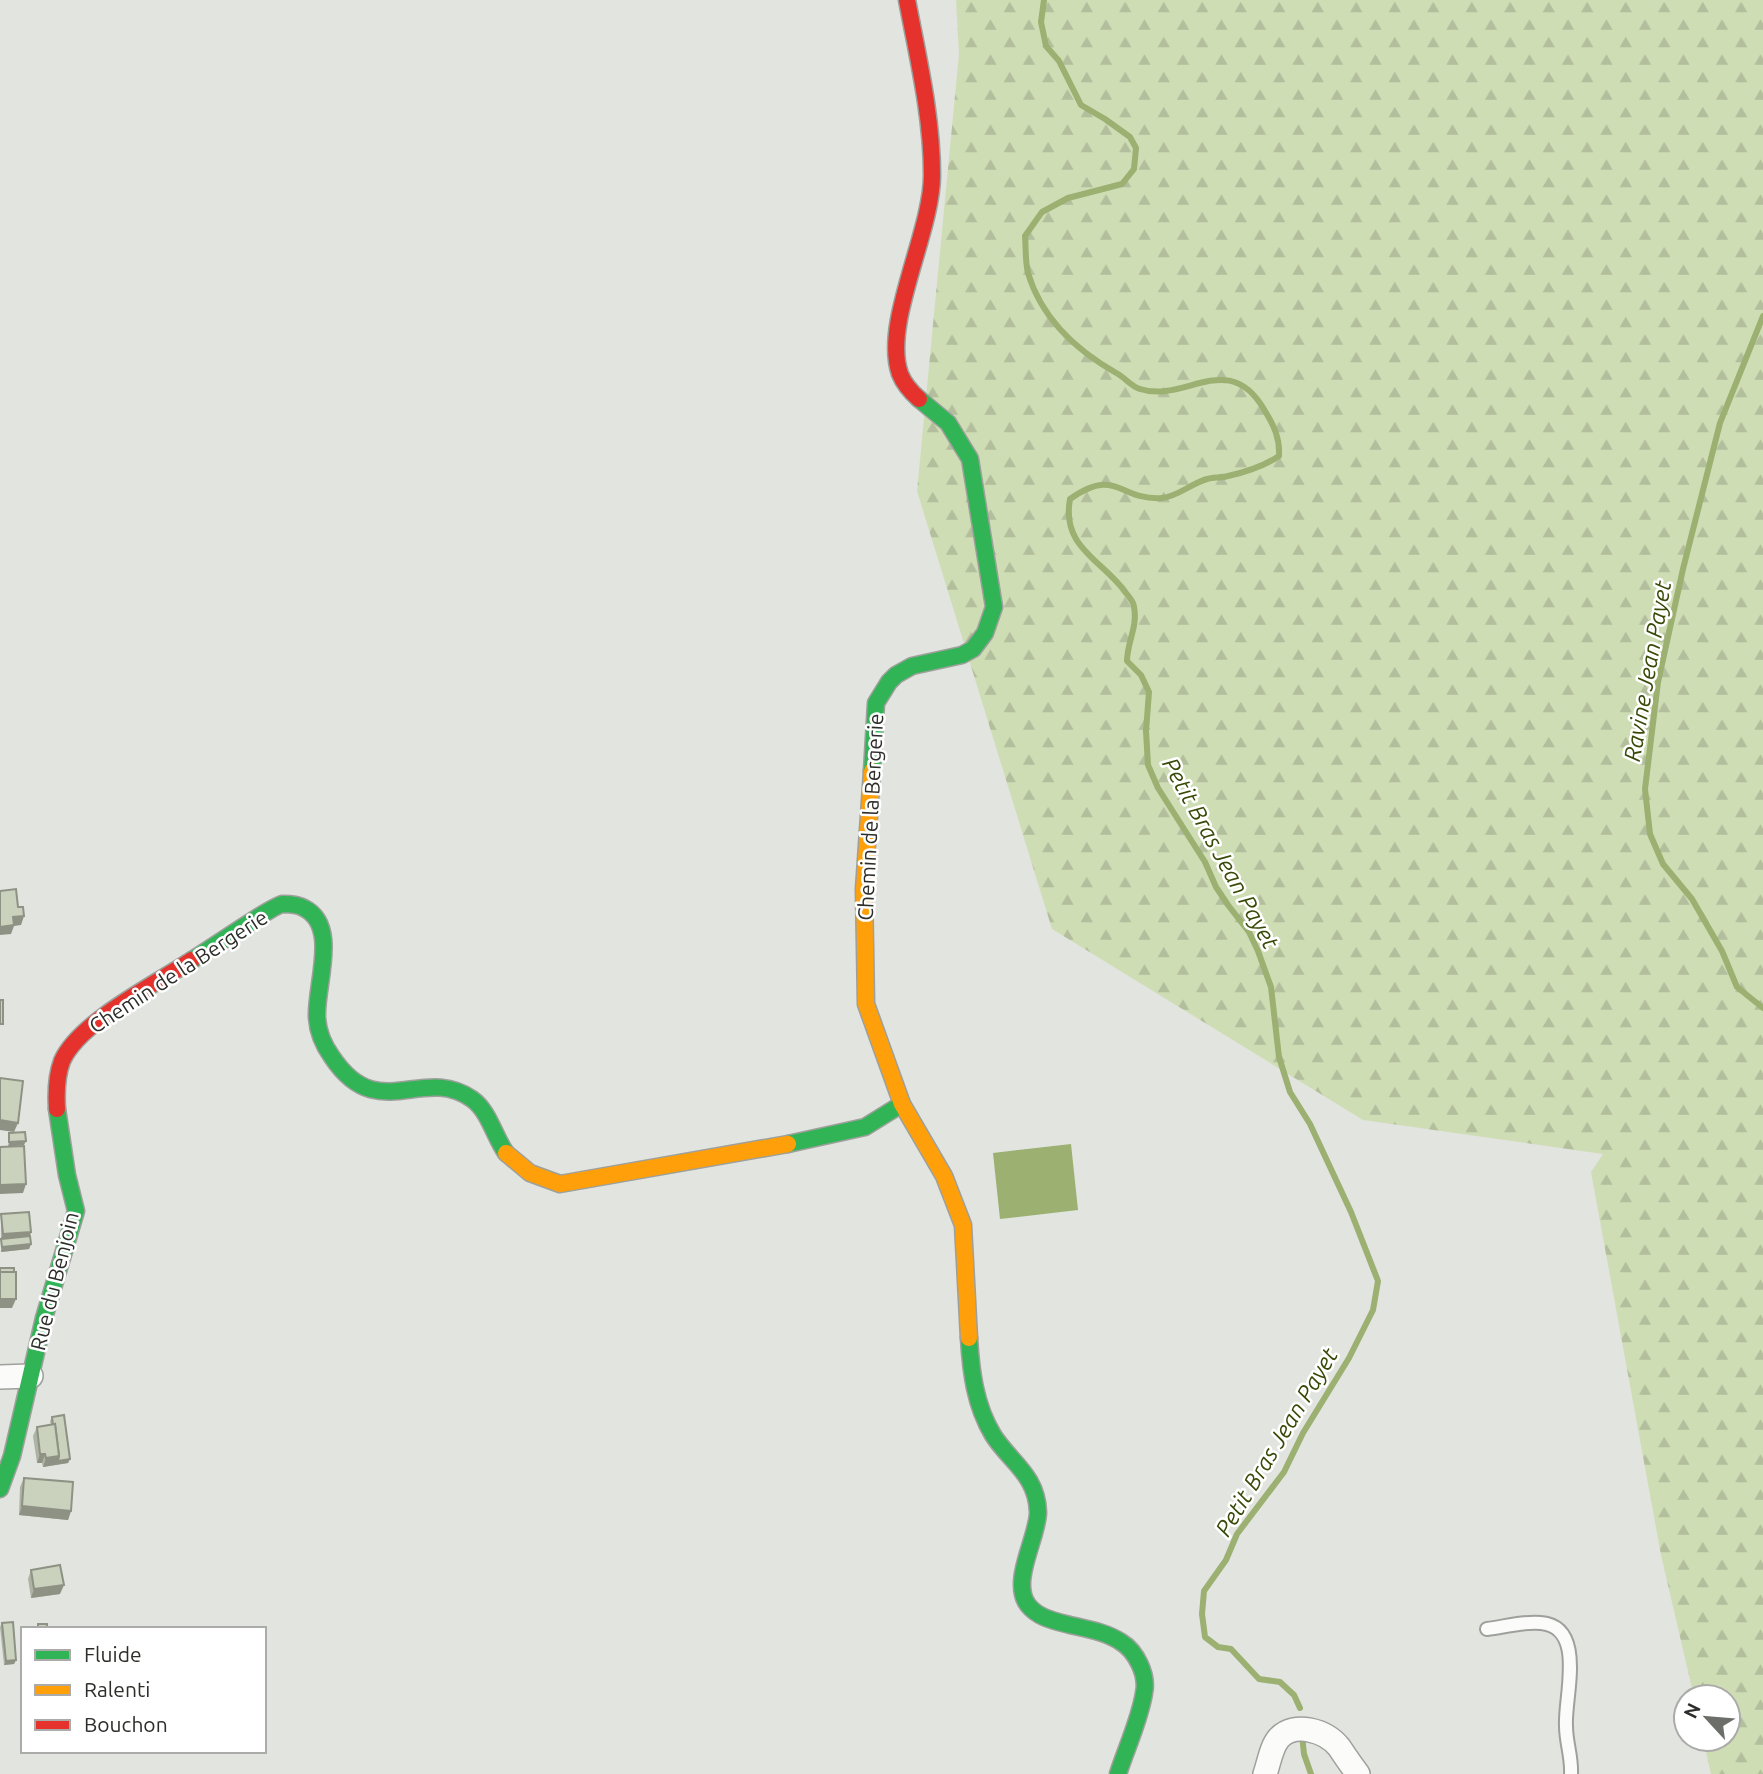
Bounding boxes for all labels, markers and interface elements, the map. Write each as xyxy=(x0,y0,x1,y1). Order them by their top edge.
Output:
water label: Ravine Jean Payet xyxy=(1619,578,1675,763)
street label: Chemin de la Bergerie xyxy=(853,713,887,921)
water label: Petit Bras Jean Payet xyxy=(1158,753,1284,954)
street label: Chemin de la Bergerie xyxy=(84,904,272,1038)
street label: Rue du Benjoin xyxy=(25,1209,83,1353)
water label: Petit Bras Jean Payet xyxy=(1210,1343,1342,1540)
legend xyxy=(21,1627,266,1753)
text: Fluide xyxy=(84,1642,142,1666)
text: Ralenti xyxy=(84,1677,150,1701)
north arrow xyxy=(1672,1683,1742,1753)
text: N xyxy=(1679,1699,1705,1722)
text: Bouchon xyxy=(84,1712,168,1736)

